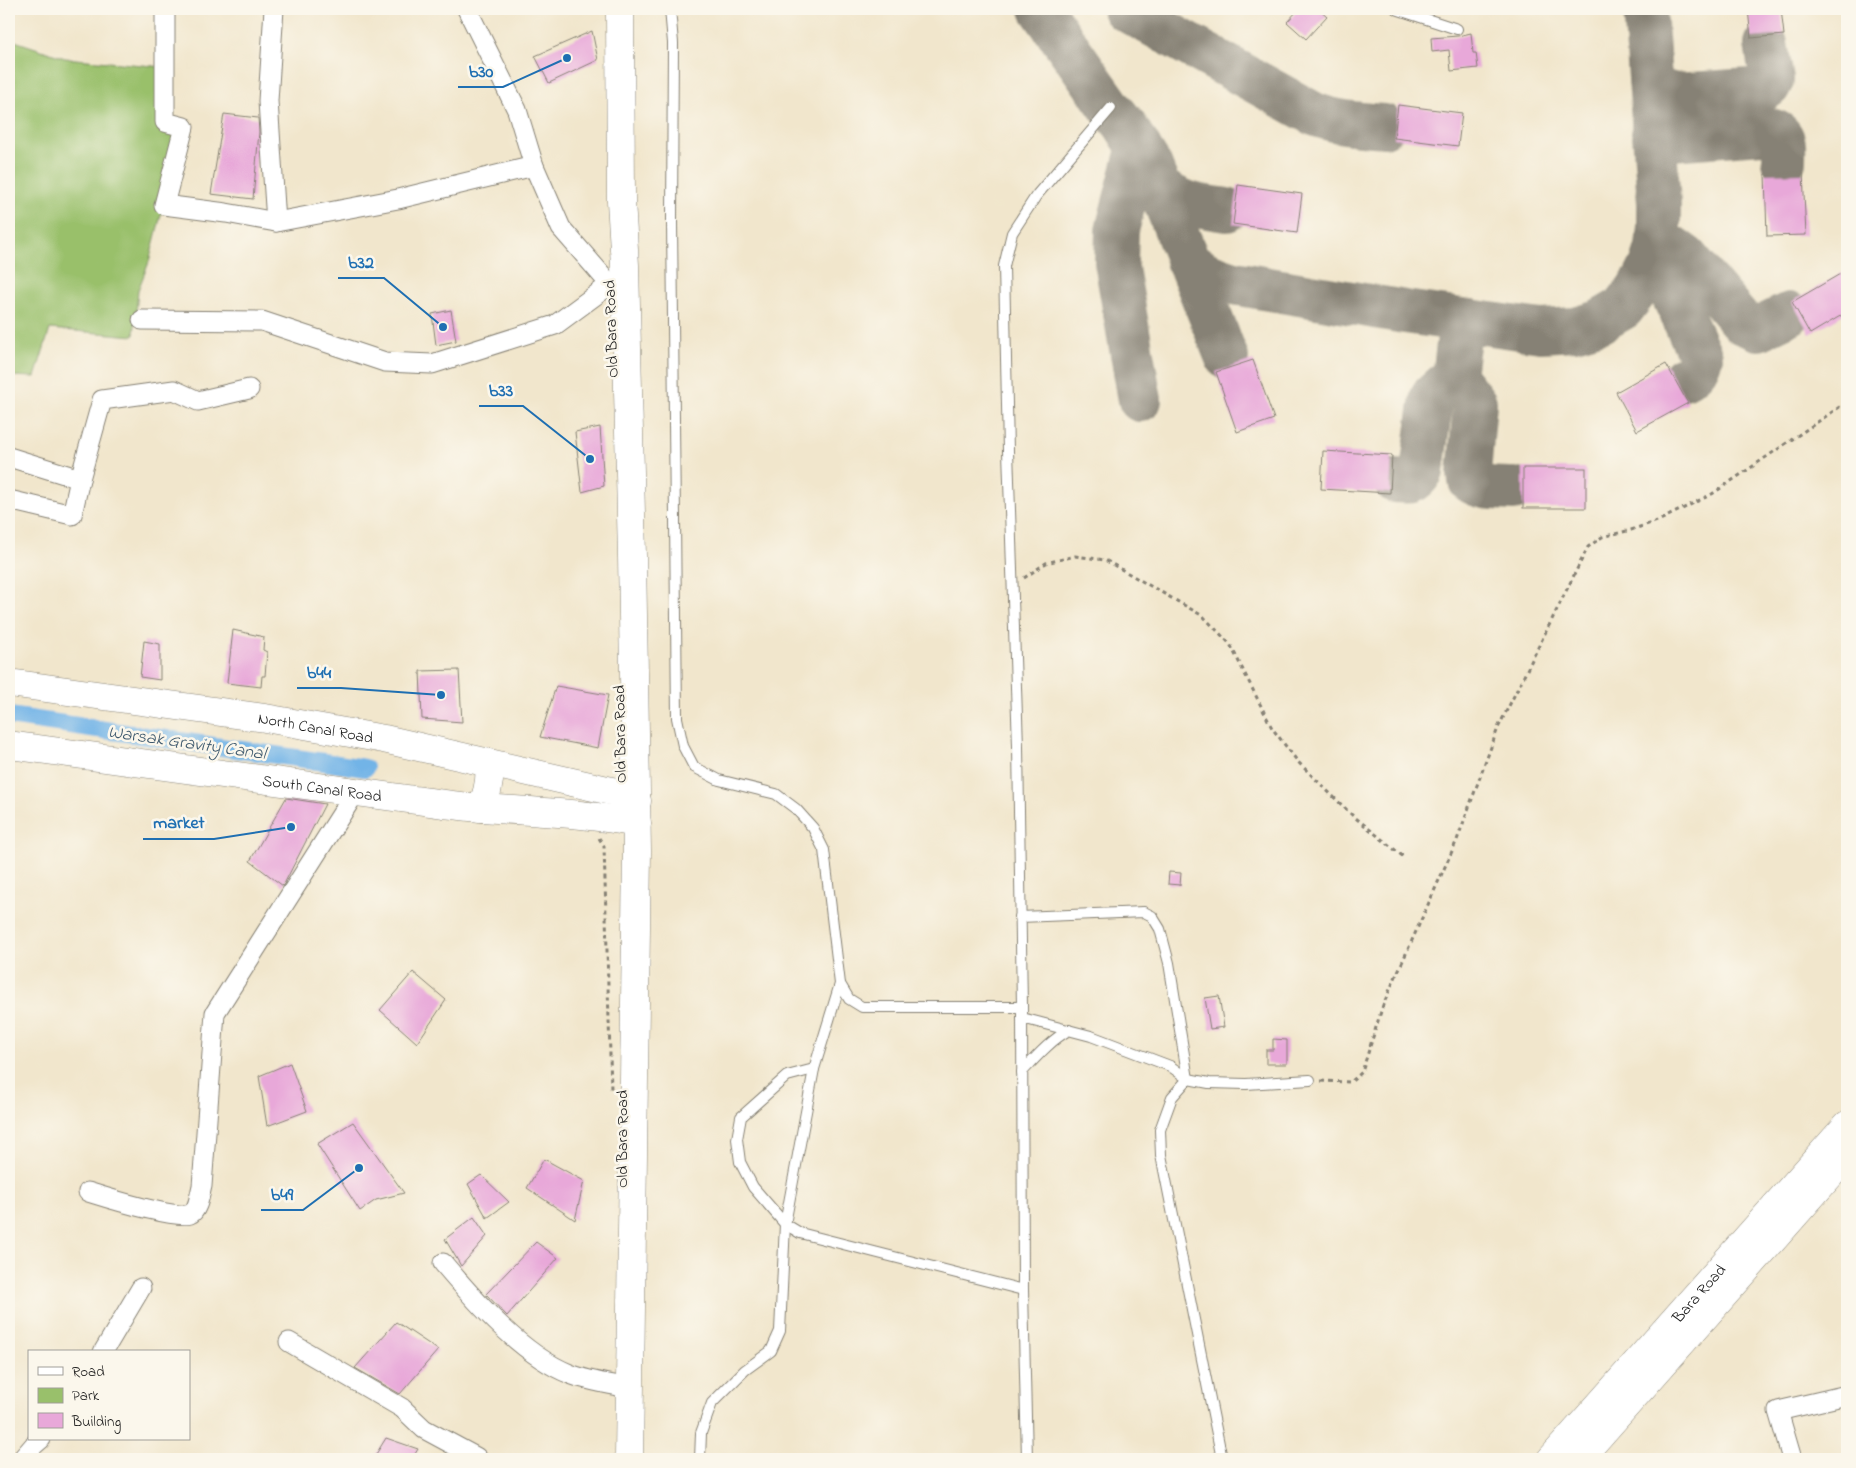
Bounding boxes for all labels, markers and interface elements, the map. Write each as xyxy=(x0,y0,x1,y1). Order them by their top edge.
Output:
callout: b30 xyxy=(458,54,503,87)
text: b30 xyxy=(469,60,494,86)
callout: b32 xyxy=(338,245,384,278)
text: b32 xyxy=(348,251,374,277)
street label: Old Bara Road xyxy=(598,280,626,378)
callout: b33 xyxy=(479,373,523,406)
text: b33 xyxy=(489,379,514,405)
callout: b44 xyxy=(297,655,341,688)
text: b44 xyxy=(307,661,332,687)
street label: Old Bara Road xyxy=(608,685,634,783)
street label: North Canal Road xyxy=(256,707,375,751)
water label: Warsak Gravity Canal xyxy=(106,720,269,768)
street label: South Canal Road xyxy=(261,769,383,809)
callout: market xyxy=(143,806,214,839)
text: market xyxy=(153,811,206,837)
street label: Old Bara Road xyxy=(611,1090,635,1188)
callout: b49 xyxy=(261,1177,303,1210)
text: b49 xyxy=(271,1183,294,1209)
street label: Bara Road xyxy=(1666,1259,1733,1330)
legend xyxy=(28,1350,190,1440)
text: Road xyxy=(72,1361,105,1383)
text: Park xyxy=(72,1385,100,1407)
text: Building xyxy=(71,1411,121,1434)

